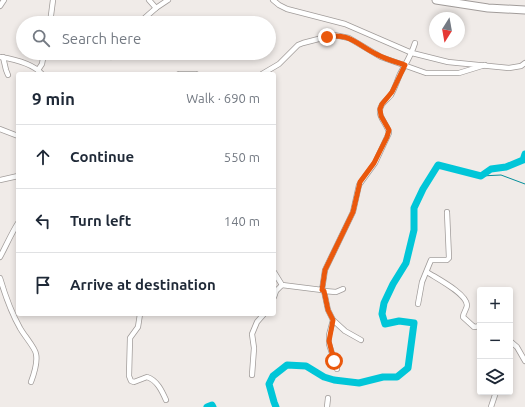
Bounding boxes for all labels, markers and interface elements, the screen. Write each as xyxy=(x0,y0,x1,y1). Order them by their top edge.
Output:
north arrow xyxy=(429,12,465,48)
search box xyxy=(16,16,276,60)
icon: search xyxy=(30,27,52,49)
route end xyxy=(318,28,336,46)
text: Search here xyxy=(62,30,141,47)
text: 9 min xyxy=(32,89,75,108)
text: Walk · 690 m xyxy=(186,91,260,105)
icon: ahead xyxy=(32,146,54,168)
text: Continue xyxy=(70,148,134,165)
text: 550 m xyxy=(224,150,260,164)
icon: left xyxy=(32,210,54,232)
text: Turn left xyxy=(70,212,131,229)
text: 140 m xyxy=(224,214,260,228)
icon: arrive xyxy=(32,274,54,296)
text: Arrive at destination xyxy=(70,276,216,293)
map controls xyxy=(477,287,513,395)
button: + xyxy=(477,287,513,323)
button: − xyxy=(477,323,513,359)
route start xyxy=(325,352,343,370)
button: layers xyxy=(477,359,513,395)

